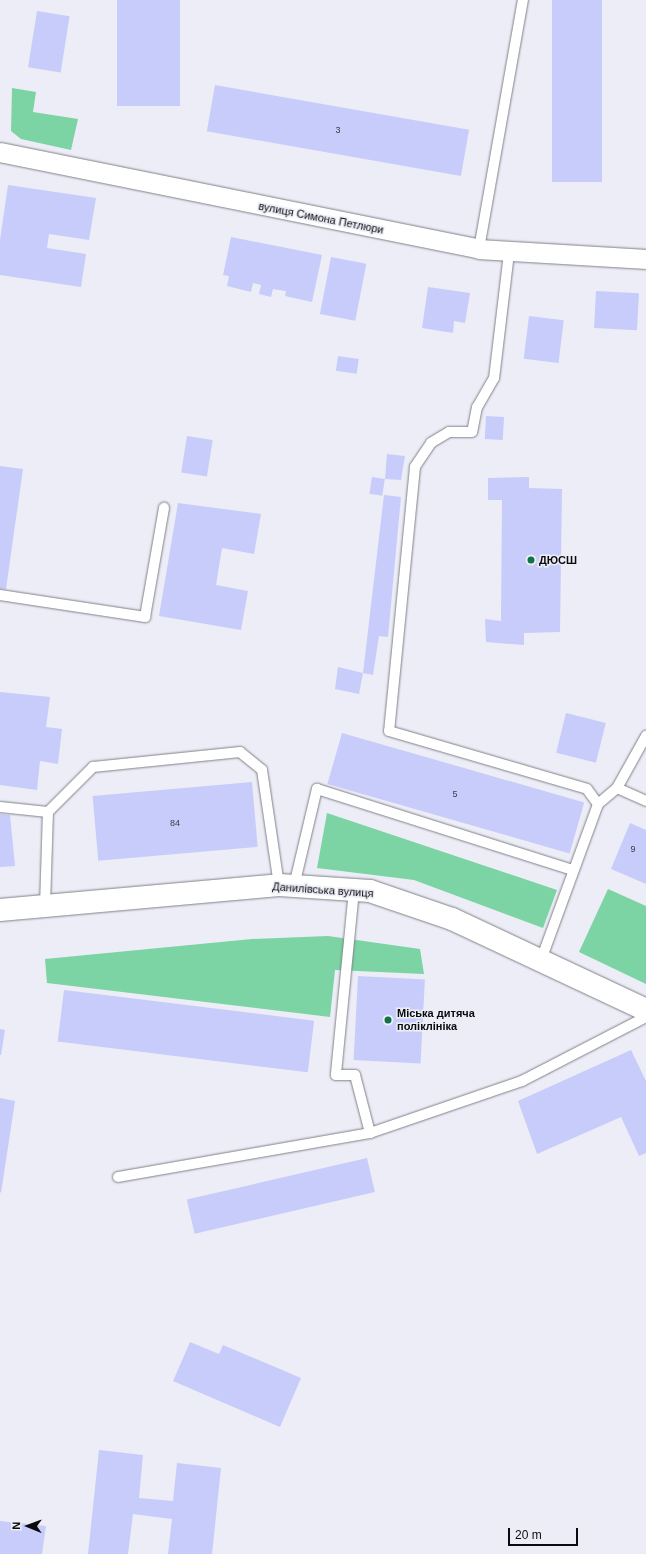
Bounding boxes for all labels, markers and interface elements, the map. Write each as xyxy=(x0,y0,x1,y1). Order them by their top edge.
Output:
house number: 3 xyxy=(335,125,341,135)
street label: вулиця Симона Петлюри xyxy=(257,199,385,237)
place label: ДЮСШ xyxy=(539,553,577,567)
marker: ДЮСШ xyxy=(526,555,536,565)
house number: 5 xyxy=(452,789,458,799)
house number: 84 xyxy=(170,818,180,828)
house number: 9 xyxy=(630,844,636,854)
street label: Данилівська вулиця xyxy=(272,880,374,900)
place label: Міська дитяча поліклініка xyxy=(397,1007,475,1033)
marker: Міська дитяча поліклініка xyxy=(382,1014,394,1026)
north arrow xyxy=(8,1506,48,1546)
scale bar xyxy=(510,1520,580,1546)
text: N xyxy=(10,1522,22,1530)
text: 20 m xyxy=(515,1528,542,1542)

